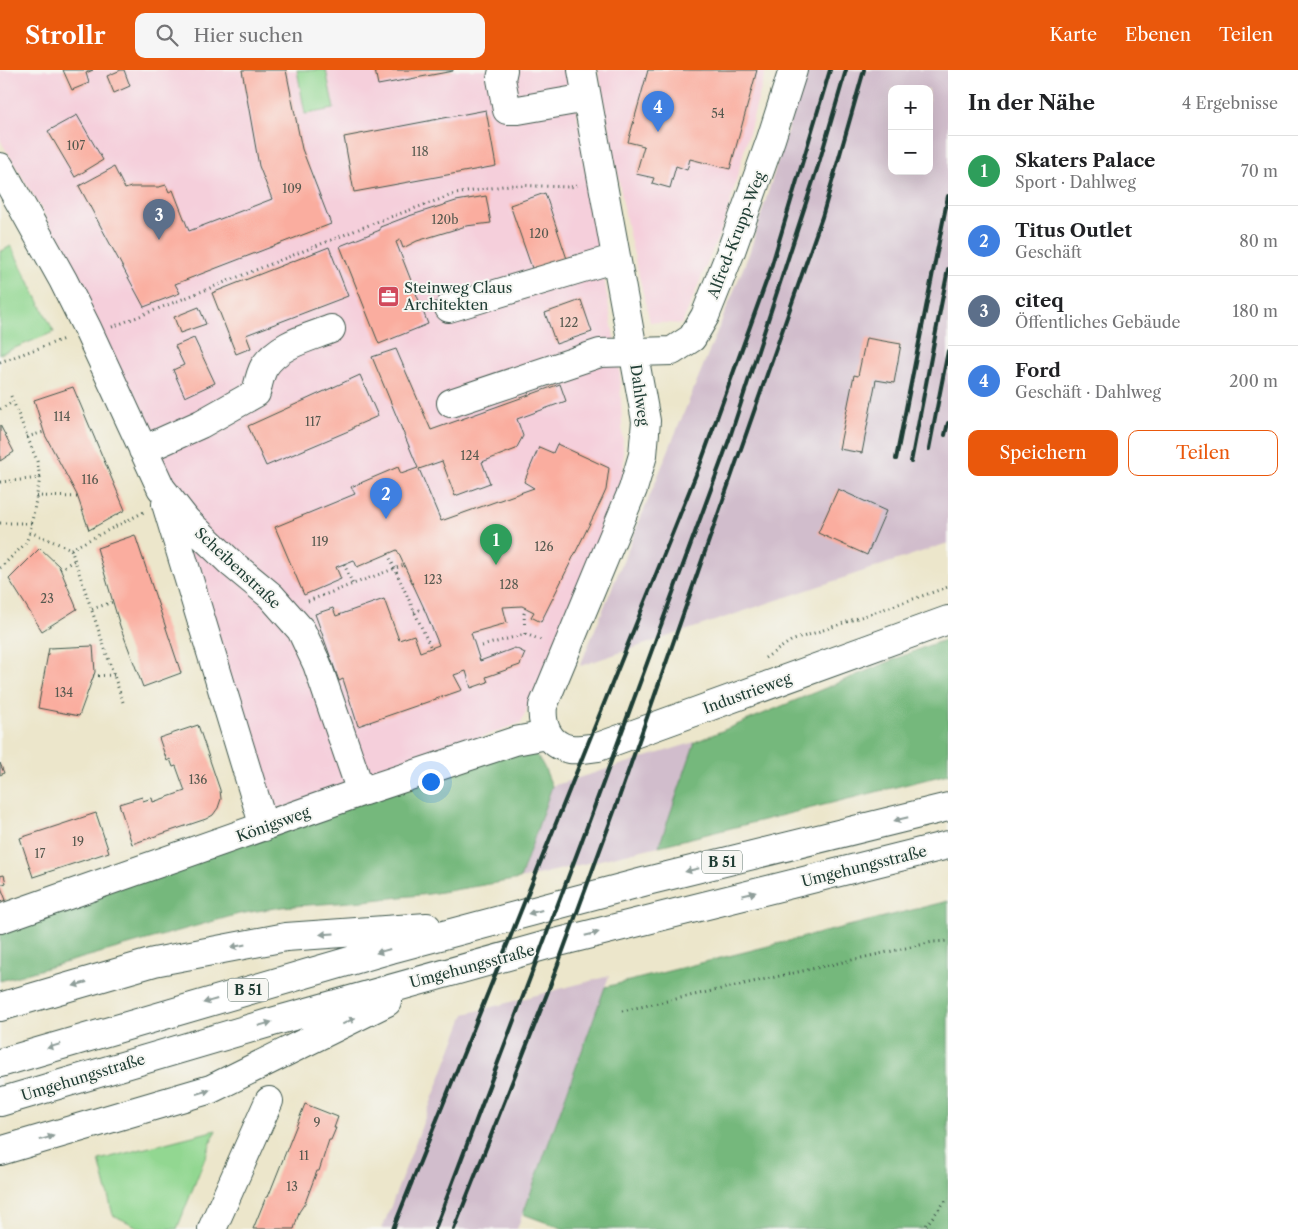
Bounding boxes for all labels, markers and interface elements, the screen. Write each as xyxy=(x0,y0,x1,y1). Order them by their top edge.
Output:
search box xyxy=(135,13,485,58)
text: Strollr xyxy=(25,21,105,50)
icon: search xyxy=(153,21,181,49)
text: Hier suchen xyxy=(193,24,303,47)
text: Karte xyxy=(1049,24,1097,46)
text: Ebenen xyxy=(1125,24,1191,46)
text: Teilen xyxy=(1219,24,1273,46)
map controls xyxy=(888,85,933,175)
button: + xyxy=(888,85,933,130)
text: In der Nähe xyxy=(968,90,1095,115)
pin: 4 xyxy=(642,91,674,132)
text: 4 Ergebnisse xyxy=(1182,93,1278,113)
house number: 54 xyxy=(711,106,725,121)
button: − xyxy=(888,130,933,175)
house number: 107 xyxy=(67,138,85,153)
house number: 118 xyxy=(411,144,429,159)
text: Skaters Palace xyxy=(1015,149,1155,172)
text: 1 xyxy=(980,161,988,181)
text: 70 m xyxy=(1241,161,1278,181)
street label: Alfred-Krupp-Weg xyxy=(703,169,769,302)
text: Sport · Dahlweg xyxy=(1015,172,1136,192)
house number: 109 xyxy=(282,181,302,196)
pin: 3 xyxy=(143,199,175,240)
house number: 120b xyxy=(432,212,458,227)
text: Titus Outlet xyxy=(1015,219,1132,242)
house number: 120 xyxy=(529,226,549,241)
text: 2 xyxy=(979,231,989,251)
text: 80 m xyxy=(1239,231,1278,251)
text: Geschäft xyxy=(1015,242,1082,262)
place label: Steinweg Claus Architekten xyxy=(403,278,512,314)
office icon: Steinweg Claus Architekten xyxy=(376,284,400,308)
text: citeq xyxy=(1015,289,1064,312)
text: 3 xyxy=(979,301,989,321)
text: 180 m xyxy=(1232,301,1278,321)
text: Öffentliches Gebäude xyxy=(1015,312,1180,332)
house number: 122 xyxy=(560,315,579,330)
text: Ford xyxy=(1015,359,1061,382)
street label: Dahlweg xyxy=(626,363,654,427)
text: 4 xyxy=(979,371,989,391)
text: 200 m xyxy=(1229,371,1278,391)
text: Geschäft · Dahlweg xyxy=(1015,382,1161,402)
house number: 114 xyxy=(53,409,71,424)
house number: 117 xyxy=(305,414,321,429)
button: Speichern xyxy=(968,430,1118,476)
button: Teilen xyxy=(1128,430,1278,476)
house number: 124 xyxy=(461,448,480,463)
house number: 116 xyxy=(81,472,99,487)
pin: 2 xyxy=(370,478,402,519)
street label: Scheibenstraße xyxy=(191,523,285,613)
pin: 1 xyxy=(480,524,512,565)
house number: 119 xyxy=(311,534,329,549)
house number: 126 xyxy=(535,539,553,554)
house number: 123 xyxy=(424,572,442,587)
house number: 128 xyxy=(499,577,519,592)
house number: 23 xyxy=(40,591,54,606)
street label: Industrieweg xyxy=(700,668,794,718)
house number: 134 xyxy=(55,685,73,700)
your location xyxy=(418,769,444,795)
house number: 136 xyxy=(189,772,207,787)
street label: Königsweg xyxy=(234,802,312,846)
one-way arrow xyxy=(893,815,908,823)
house number: 19 xyxy=(72,834,84,849)
street label: Umgehungsstraße xyxy=(799,841,929,891)
house number: 17 xyxy=(35,846,46,861)
road number: B 51 xyxy=(702,850,742,874)
one-way arrow xyxy=(684,866,699,874)
one-way arrow xyxy=(742,890,757,898)
one-way arrow xyxy=(527,908,542,916)
one-way arrow xyxy=(319,930,335,938)
one-way arrow xyxy=(584,930,599,938)
street label: Umgehungsstraße xyxy=(407,940,537,992)
one-way arrow xyxy=(230,943,246,951)
one-way arrow xyxy=(375,948,390,956)
road number: B 51 xyxy=(228,978,268,1002)
one-way arrow xyxy=(73,980,88,988)
one-way arrow xyxy=(202,997,217,1005)
one-way arrow xyxy=(342,1017,356,1025)
one-way arrow xyxy=(258,1019,273,1027)
one-way arrow xyxy=(46,1043,61,1051)
street label: Umgehungsstraße xyxy=(19,1049,147,1105)
one-way arrow xyxy=(195,1087,210,1095)
house number: 9 xyxy=(313,1115,321,1130)
one-way arrow xyxy=(39,1133,54,1141)
house number: 11 xyxy=(299,1148,309,1163)
house number: 13 xyxy=(286,1179,298,1194)

